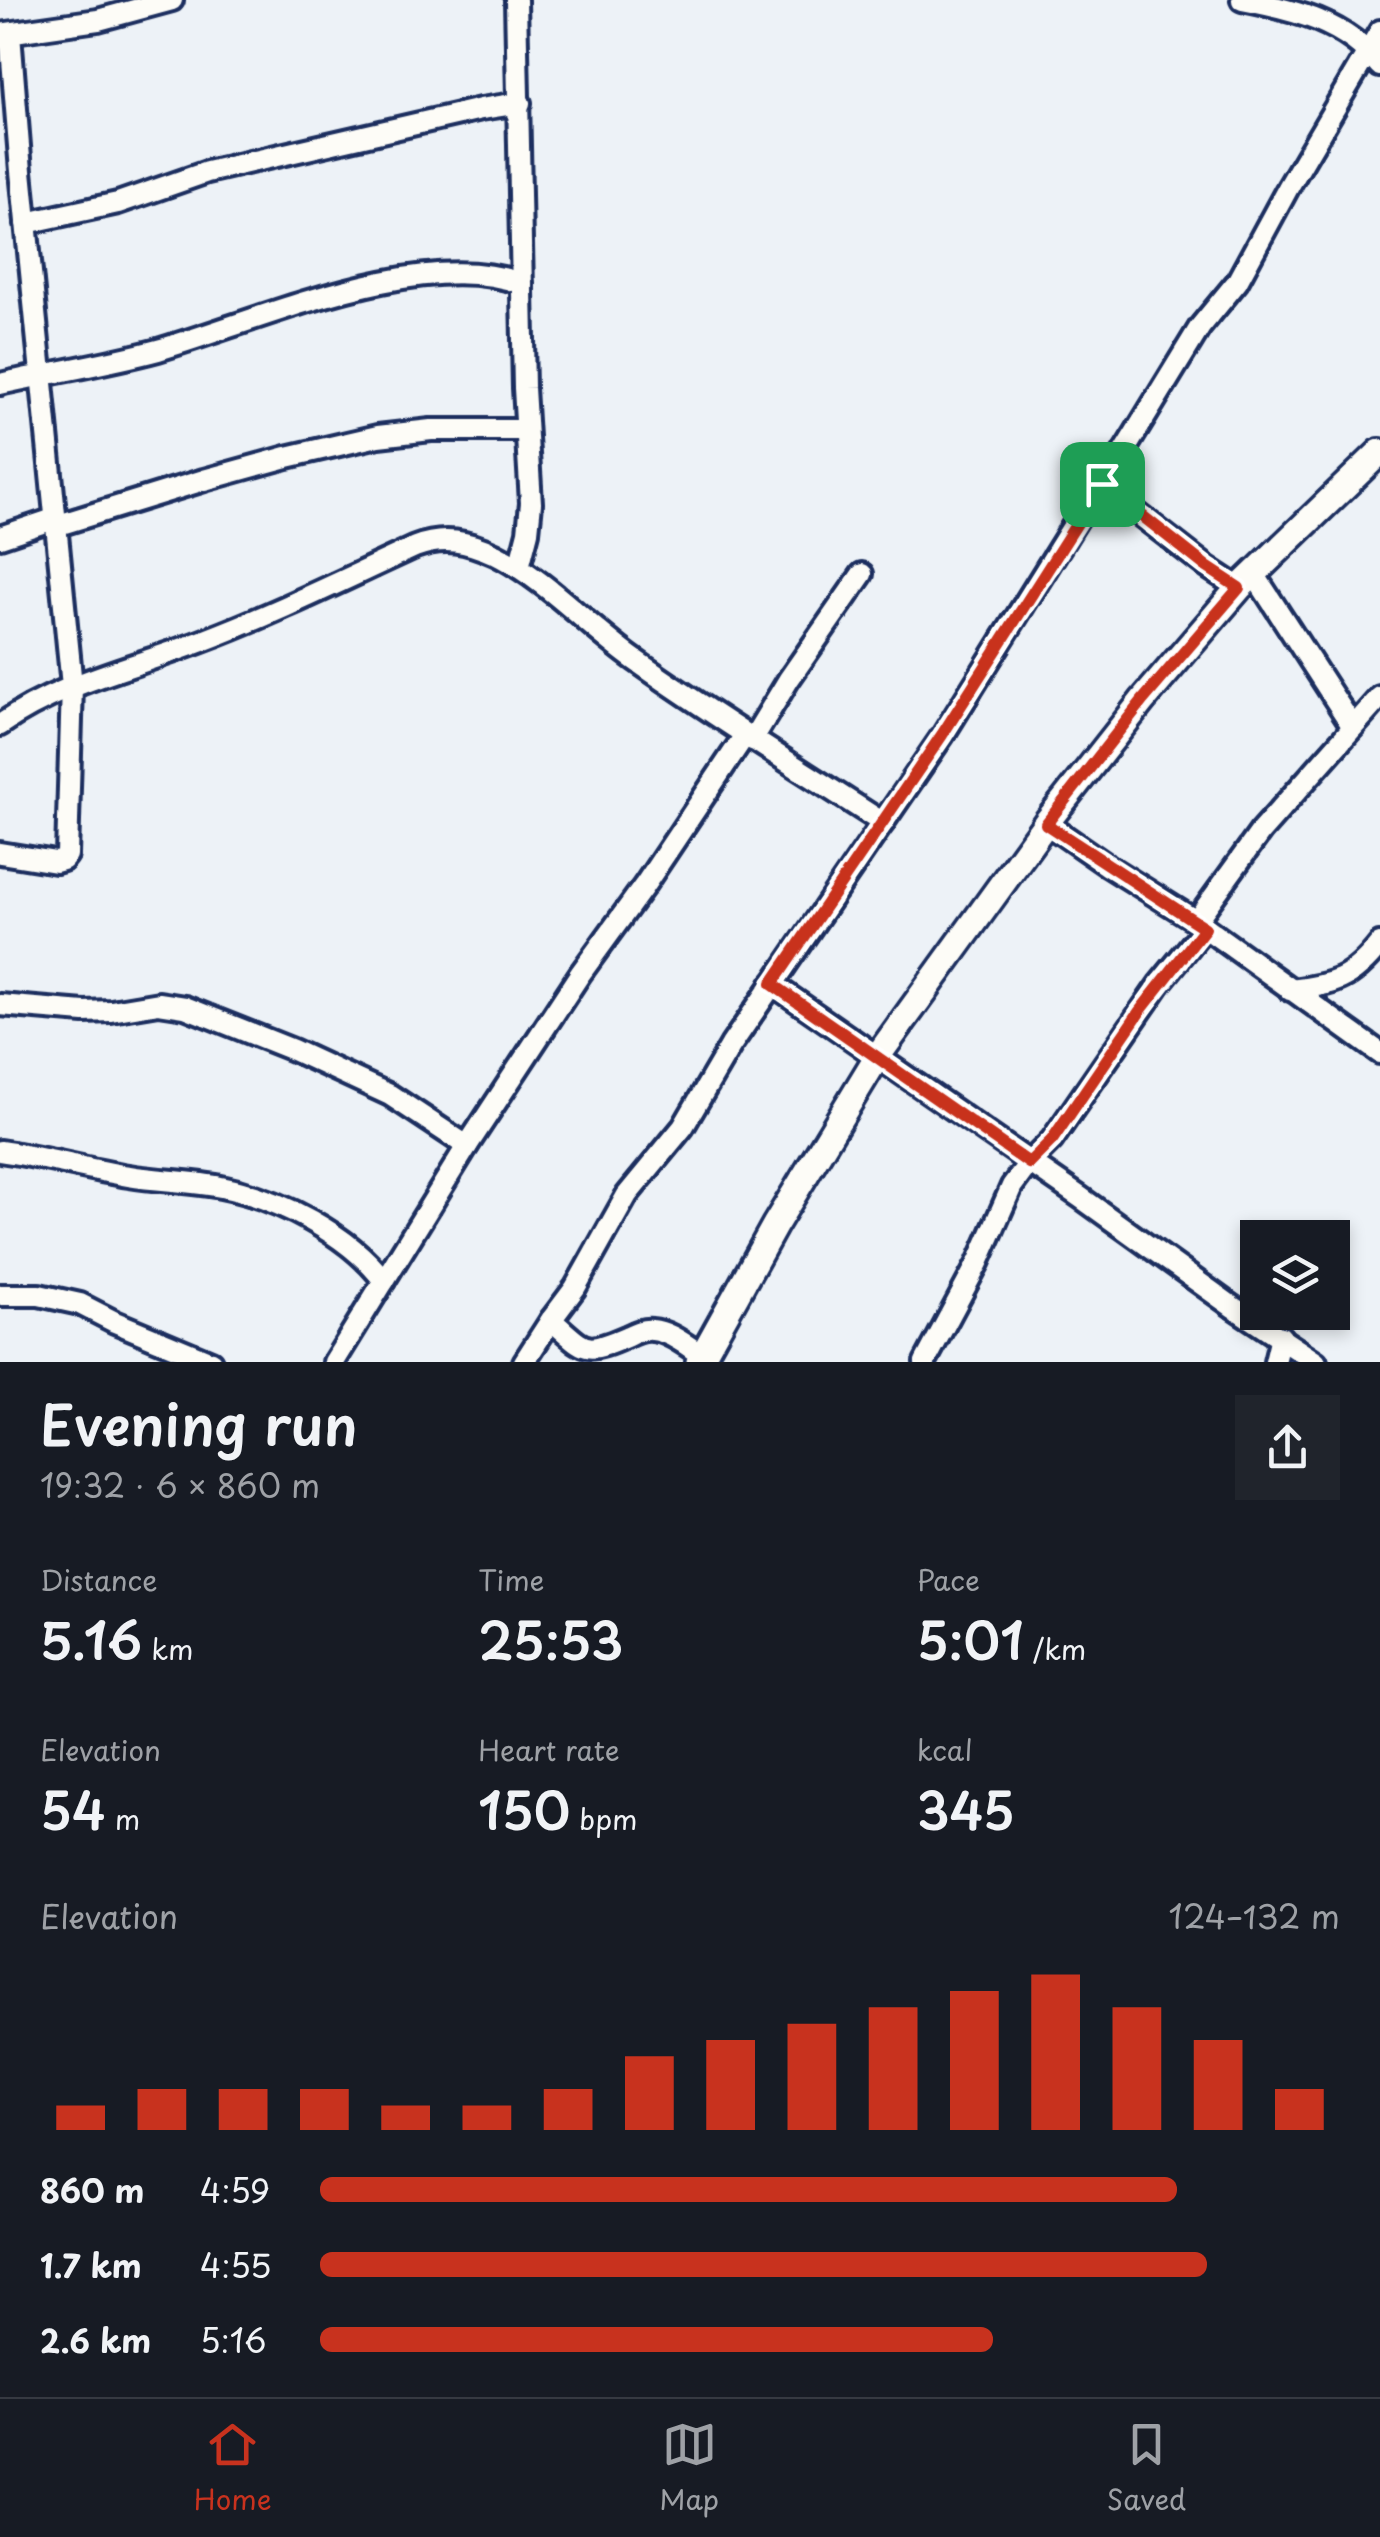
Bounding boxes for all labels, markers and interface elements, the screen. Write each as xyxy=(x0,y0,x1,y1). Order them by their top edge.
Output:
pin xyxy=(1060,442,1145,527)
icon: arrive xyxy=(1075,457,1130,512)
map controls xyxy=(1240,1220,1350,1330)
button: layers xyxy=(1240,1220,1350,1330)
text: Evening run xyxy=(40,1382,358,1465)
button: share xyxy=(1235,1395,1340,1500)
text: 19:32 · 6 × 860 m xyxy=(40,1461,320,1509)
text: Distance xyxy=(40,1558,158,1601)
text: Time xyxy=(478,1558,545,1601)
text: Pace xyxy=(917,1558,980,1601)
text: 5.16 xyxy=(40,1601,142,1677)
text: 25:53 xyxy=(478,1601,623,1677)
text: 5:01 xyxy=(917,1601,1024,1677)
text: km xyxy=(142,1627,193,1670)
text: /km xyxy=(1024,1627,1086,1670)
text: Elevation xyxy=(40,1728,161,1771)
text: Heart rate xyxy=(478,1728,620,1771)
text: kcal xyxy=(917,1728,973,1771)
text: 54 xyxy=(40,1771,106,1847)
text: 150 xyxy=(478,1771,570,1847)
text: 345 xyxy=(917,1771,1015,1847)
text: m xyxy=(106,1797,140,1840)
text: bpm xyxy=(570,1797,638,1840)
text: Elevation xyxy=(40,1892,178,1940)
text: 124–132 m xyxy=(1169,1892,1340,1940)
text: 860 m xyxy=(40,2166,144,2214)
text: 4:59 xyxy=(200,2166,270,2214)
text: 1.7 km xyxy=(40,2241,142,2289)
text: 4:55 xyxy=(200,2241,271,2289)
text: 2.6 km xyxy=(40,2316,151,2364)
text: 5:16 xyxy=(200,2316,267,2364)
tab: Home xyxy=(194,2417,272,2520)
tab: Map xyxy=(659,2417,719,2520)
tab: Saved xyxy=(1107,2417,1186,2520)

